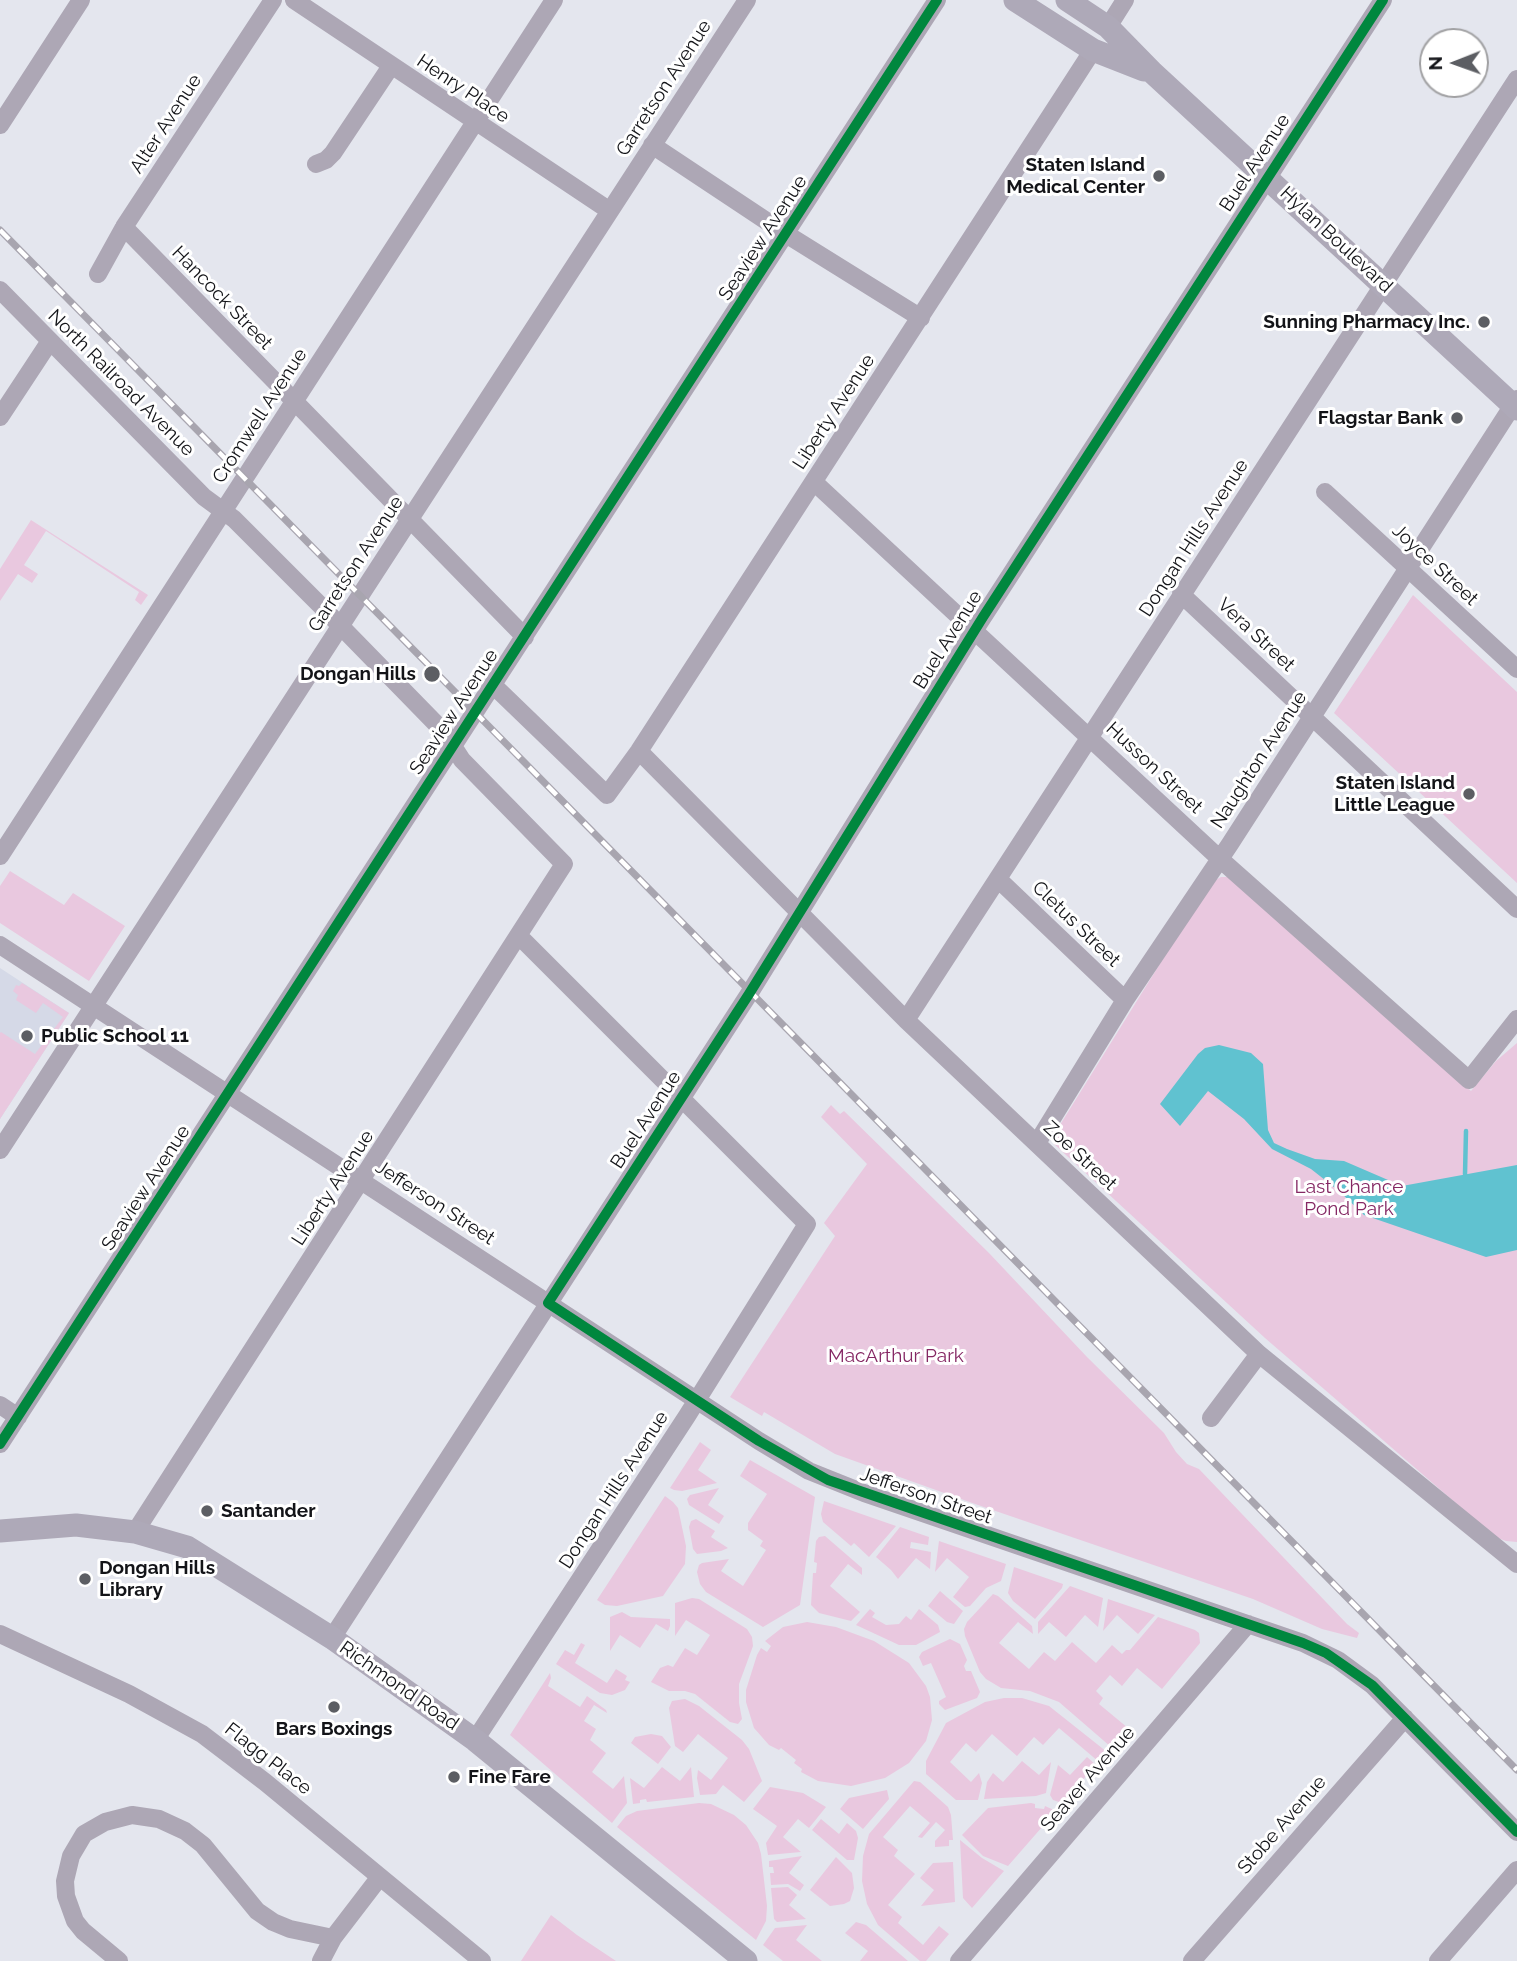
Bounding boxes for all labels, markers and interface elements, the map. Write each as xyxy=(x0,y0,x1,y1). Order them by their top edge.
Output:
street label: Garretson Avenue xyxy=(612,16,716,160)
north arrow xyxy=(1419,28,1489,98)
street label: Henry Place xyxy=(412,50,514,128)
text: N xyxy=(1424,56,1446,71)
street label: Alter Avenue xyxy=(126,70,206,178)
street label: Buel Avenue xyxy=(1215,110,1295,216)
place label: Staten Island Medical Center xyxy=(1006,154,1145,198)
marker: Staten Island Medical Center xyxy=(1151,168,1167,184)
street label: Seaview Avenue xyxy=(714,171,812,305)
street label: Hylan Boulevard xyxy=(1275,182,1397,298)
street label: Hancock Street xyxy=(167,242,277,354)
street label: North Railroad Avenue xyxy=(43,305,199,461)
place label: Sunning Pharmacy Inc. xyxy=(1263,311,1470,333)
marker: Sunning Pharmacy Inc. xyxy=(1476,314,1492,330)
street label: Cromwell Avenue xyxy=(208,344,312,488)
street label: Liberty Avenue xyxy=(788,350,880,474)
place label: Flagstar Bank xyxy=(1318,407,1443,429)
marker: Flagstar Bank xyxy=(1449,410,1465,426)
street label: Dongan Hills Avenue xyxy=(1135,455,1253,621)
street label: Garretson Avenue xyxy=(304,492,408,636)
street label: Joyce Street xyxy=(1387,520,1483,610)
street label: Buel Avenue xyxy=(909,587,987,693)
street label: Vera Street xyxy=(1213,593,1299,677)
street label: Seaview Avenue xyxy=(405,645,503,779)
place label: Dongan Hills xyxy=(300,663,416,685)
marker: Dongan Hills xyxy=(422,664,442,684)
street label: Naughton Avenue xyxy=(1206,687,1312,833)
street label: Husson Street xyxy=(1101,718,1207,818)
place label: Staten Island Little League xyxy=(1334,772,1455,816)
marker: Staten Island Little League xyxy=(1461,786,1477,802)
street label: Cletus Street xyxy=(1027,876,1125,972)
place label: Public School 11 xyxy=(41,1025,189,1047)
marker: Public School 11 xyxy=(19,1028,35,1044)
street label: Buel Avenue xyxy=(606,1067,686,1173)
street label: Zoe Street xyxy=(1039,1116,1121,1196)
street label: Seaview Avenue xyxy=(97,1121,195,1255)
street label: Liberty Avenue xyxy=(287,1126,379,1250)
street label: Jefferson Street xyxy=(371,1156,499,1250)
park label: Last Chance Pond Park xyxy=(1295,1176,1403,1220)
park label: MacArthur Park xyxy=(828,1345,964,1367)
street label: Dongan Hills Avenue xyxy=(555,1407,673,1573)
street label: Jefferson Street xyxy=(857,1463,995,1529)
place label: Santander xyxy=(221,1500,316,1522)
marker: Santander xyxy=(199,1503,215,1519)
place label: Dongan Hills Library xyxy=(99,1557,215,1601)
marker: Dongan Hills Library xyxy=(77,1571,93,1587)
street label: Richmond Road xyxy=(335,1636,463,1736)
marker: Bars Boxings xyxy=(326,1699,342,1715)
street label: Flagg Place xyxy=(220,1718,316,1800)
place label: Bars Boxings xyxy=(276,1718,392,1740)
street label: Seaver Avenue xyxy=(1036,1722,1140,1836)
place label: Fine Fare xyxy=(468,1766,551,1788)
marker: Fine Fare xyxy=(446,1769,462,1785)
street label: Stobe Avenue xyxy=(1233,1771,1331,1879)

